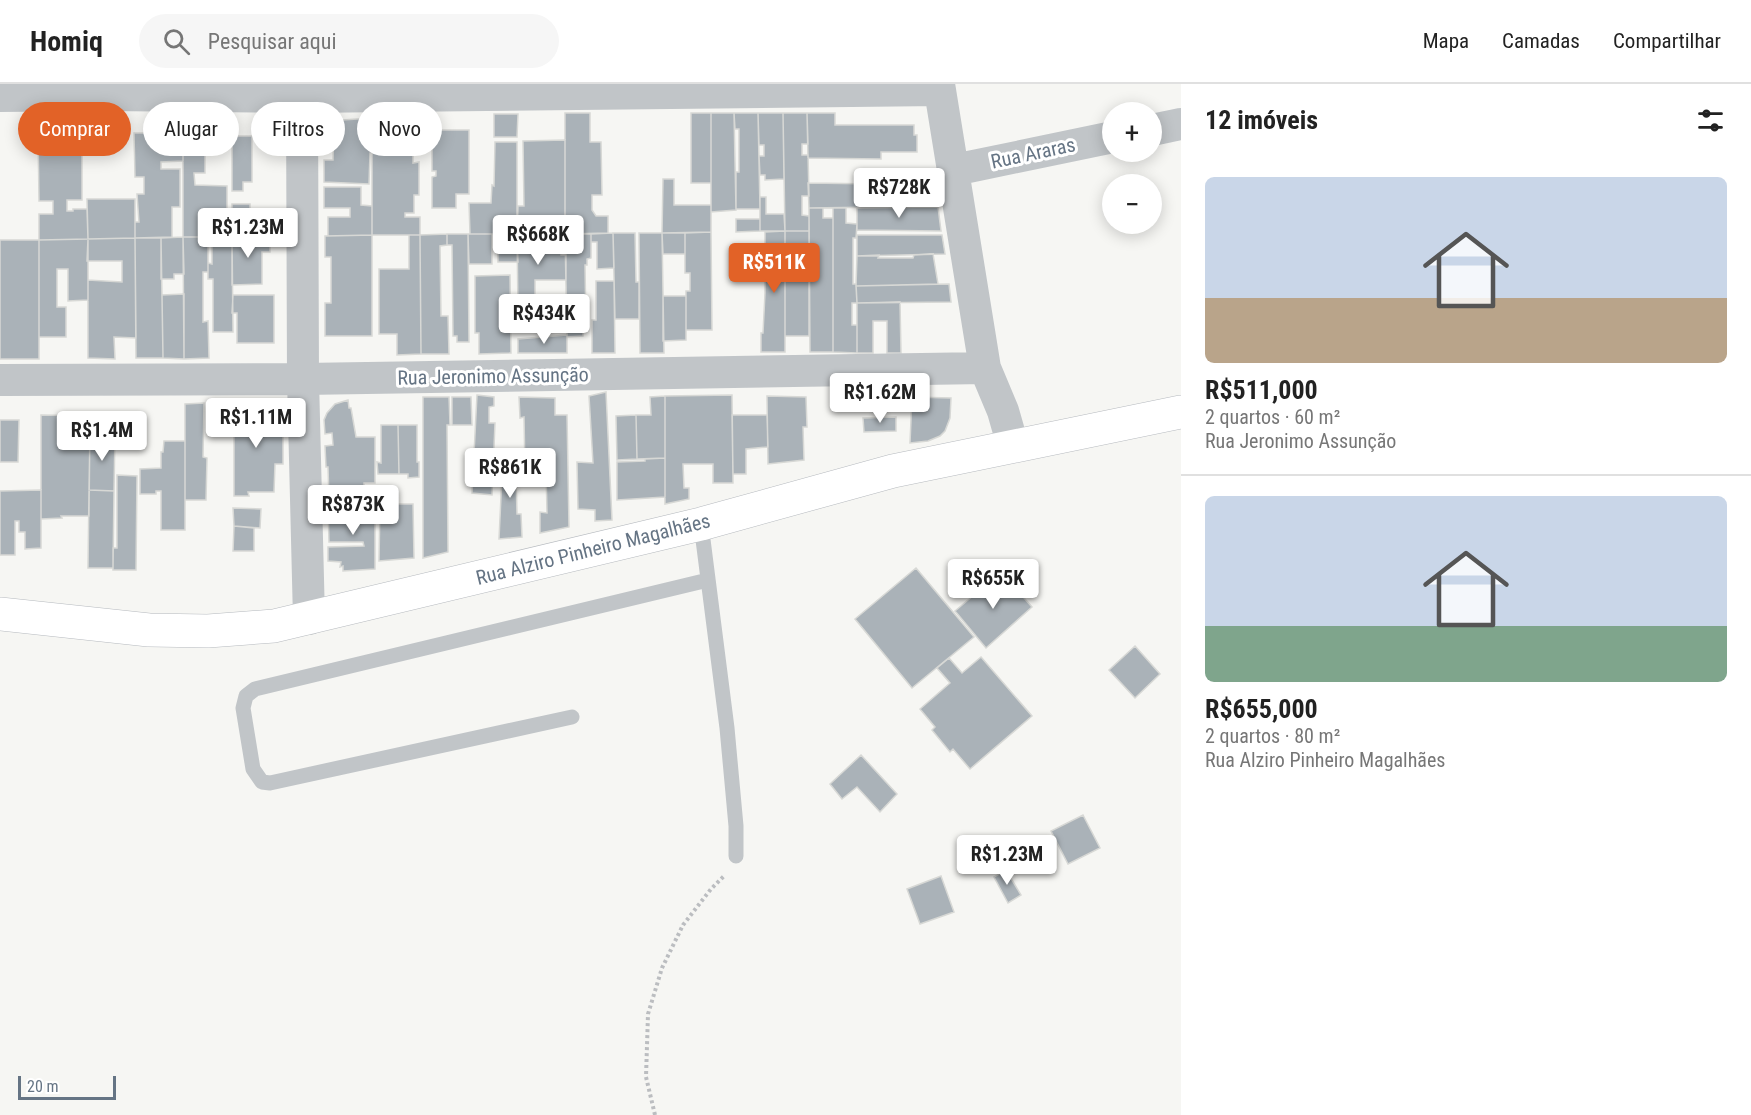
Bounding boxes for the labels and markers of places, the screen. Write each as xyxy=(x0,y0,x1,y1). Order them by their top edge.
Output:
pin: R$728K xyxy=(850,168,948,219)
pin: R$1.23M xyxy=(193,208,303,259)
pin: R$668K xyxy=(489,215,587,266)
pin: R$511K xyxy=(725,243,823,294)
pin: R$434K xyxy=(495,294,593,345)
pin: R$1.62M xyxy=(825,373,935,424)
pin: R$1.11M xyxy=(201,398,311,449)
pin: R$1.4M xyxy=(53,411,151,462)
pin: R$861K xyxy=(461,448,559,499)
pin: R$873K xyxy=(304,485,402,536)
pin: R$655K xyxy=(944,559,1042,610)
pin: R$1.23M xyxy=(952,835,1062,886)

